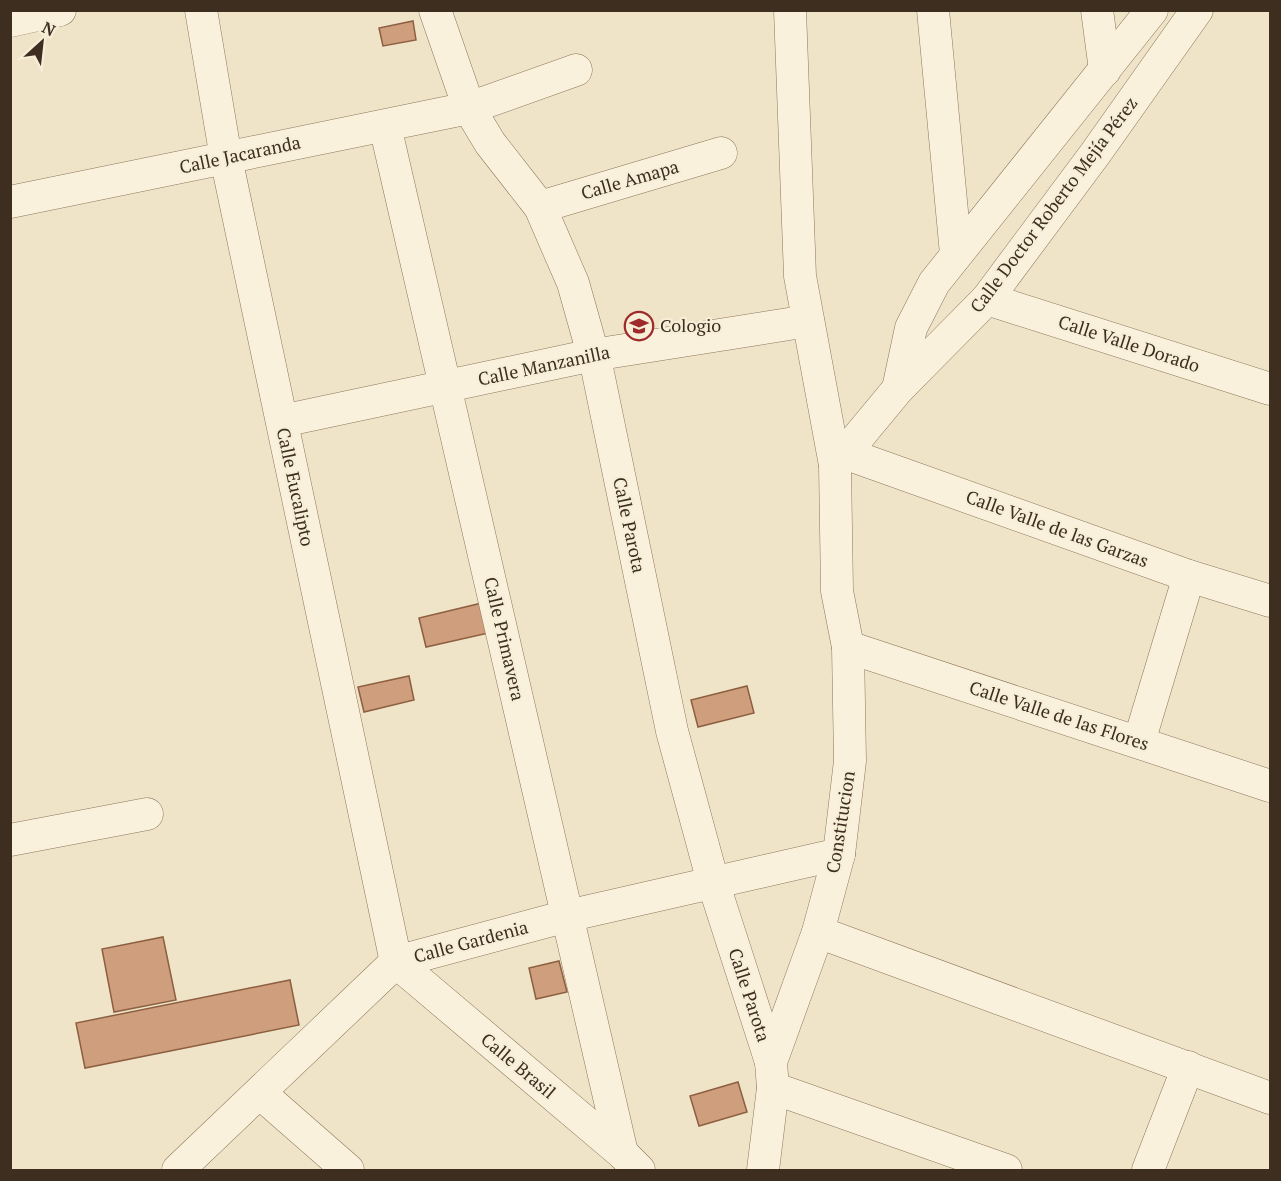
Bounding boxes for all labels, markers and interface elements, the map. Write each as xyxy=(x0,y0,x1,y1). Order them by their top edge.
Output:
north arrow xyxy=(12,12,72,72)
text: N xyxy=(38,16,59,41)
street label: Calle Doctor Roberto Mejía Pérez xyxy=(964,92,1142,317)
street label: Calle Jacaranda xyxy=(177,129,303,179)
street label: Calle Amapa xyxy=(578,154,681,204)
street label: Calle Valle Dorado xyxy=(1056,309,1203,377)
school or university icon: Cologio xyxy=(623,310,655,342)
place label: Cologio xyxy=(660,313,721,337)
street label: Calle Manzanilla xyxy=(476,339,612,391)
street label: Calle Eucalipto xyxy=(272,425,320,548)
street label: Calle Parota xyxy=(608,475,652,575)
street label: Calle Valle de las Garzas xyxy=(963,484,1152,572)
street label: Calle Primavera xyxy=(479,574,531,703)
street label: Calle Valle de las Flores xyxy=(966,675,1152,755)
street label: Constitucion xyxy=(820,769,860,875)
street label: Calle Gardenia xyxy=(411,914,531,968)
street label: Calle Parota xyxy=(724,945,776,1045)
street label: Calle Brasil xyxy=(476,1027,561,1104)

